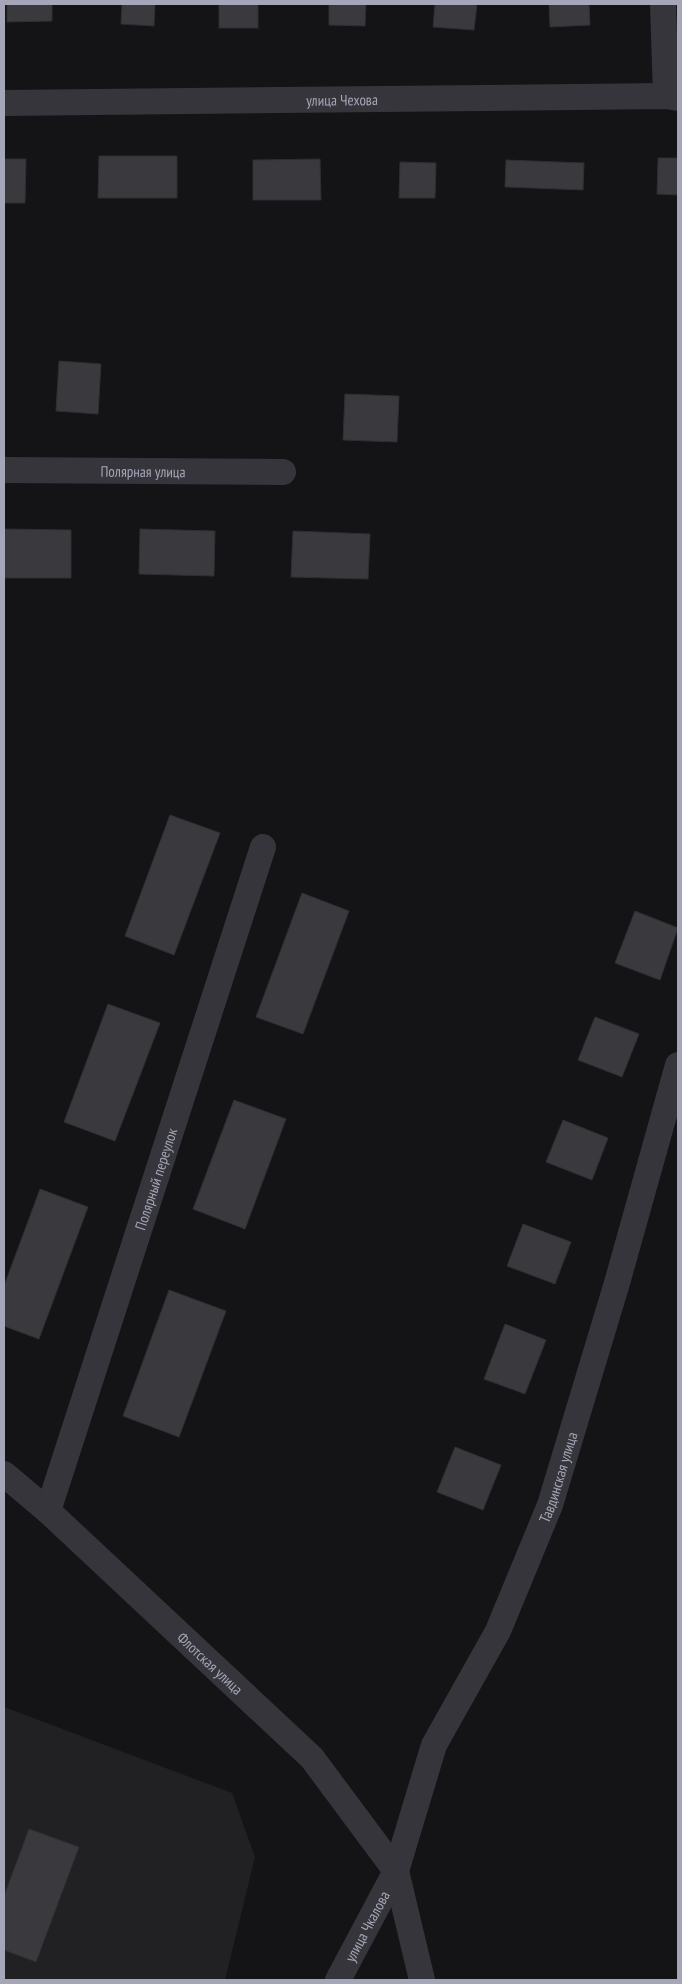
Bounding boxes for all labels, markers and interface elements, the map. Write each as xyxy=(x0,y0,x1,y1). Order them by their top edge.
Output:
street label: улица Чехова xyxy=(306,90,378,109)
street label: Полярная улица xyxy=(100,461,186,481)
street label: Полярный переулок xyxy=(130,1125,181,1232)
street label: Тавдинская улица xyxy=(534,1430,581,1525)
street label: Флотская улица xyxy=(174,1628,247,1698)
street label: улица Чкалова xyxy=(340,1887,393,1965)

